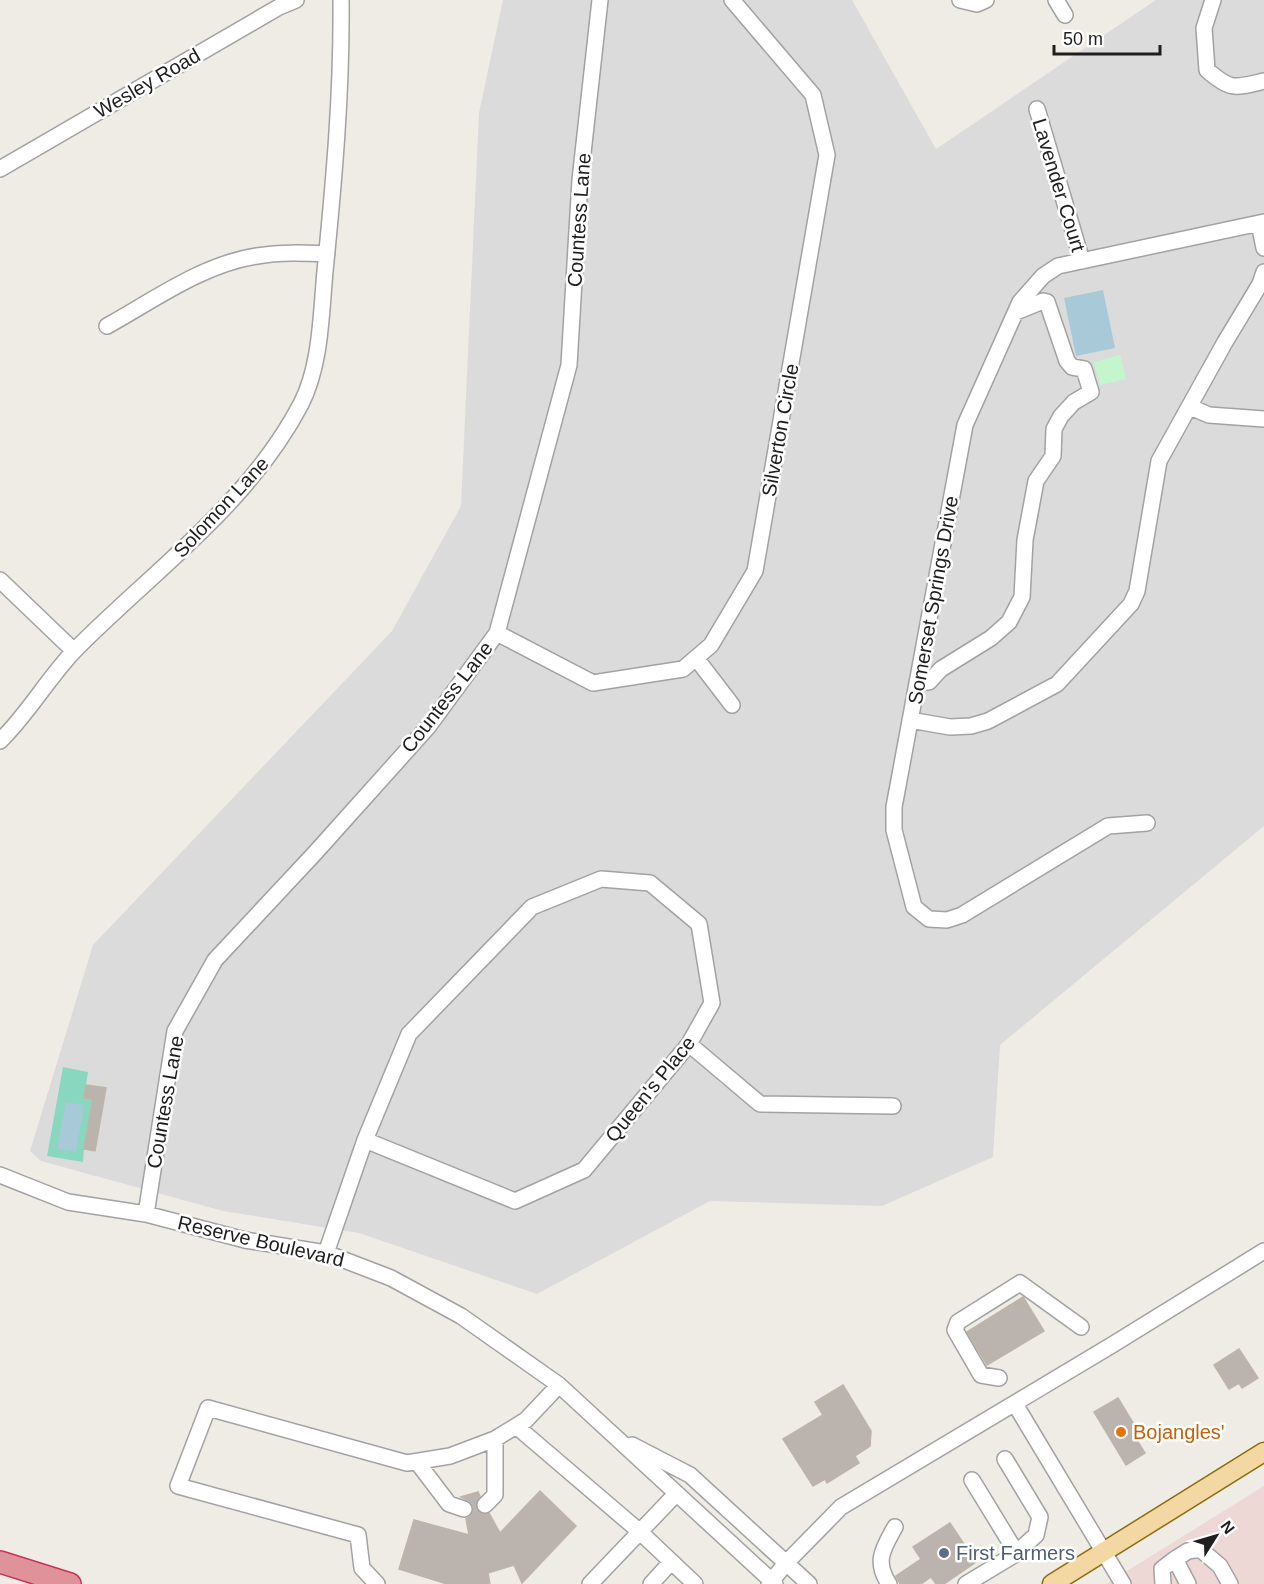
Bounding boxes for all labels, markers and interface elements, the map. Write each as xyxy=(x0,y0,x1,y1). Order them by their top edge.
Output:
scale bar xyxy=(1054,18,1160,56)
text: 50 m xyxy=(1063,29,1103,49)
street label: Wesley Road xyxy=(90,44,204,122)
street label: Lavender Court xyxy=(1028,116,1090,255)
street label: Countess Lane xyxy=(563,152,595,288)
street label: Silverton Circle xyxy=(757,362,803,498)
street label: Solomon Lane xyxy=(169,452,273,562)
street label: Somerset Springs Drive xyxy=(904,494,962,706)
street label: Countess Lane xyxy=(397,637,497,757)
street label: Queen's Place xyxy=(601,1032,699,1146)
street label: Countess Lane xyxy=(142,1034,188,1170)
street label: Reserve Boulevard xyxy=(176,1211,346,1271)
place label: Bojangles' xyxy=(1133,1421,1225,1443)
marker: Bojangles' xyxy=(1114,1425,1128,1439)
north arrow xyxy=(1186,1506,1246,1566)
text: N xyxy=(1217,1518,1238,1537)
place label: First Farmers xyxy=(956,1542,1075,1564)
marker: First Farmers xyxy=(937,1546,951,1560)

